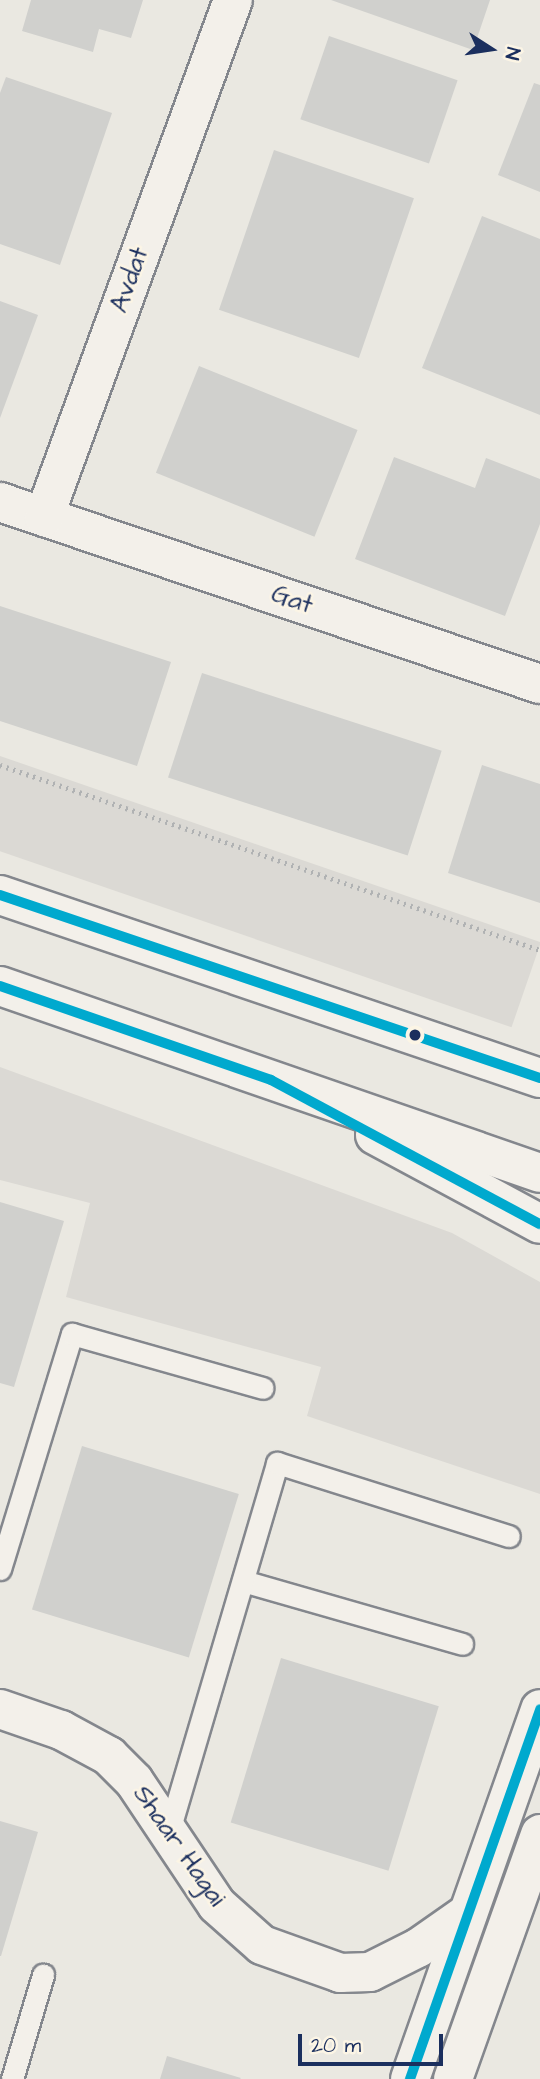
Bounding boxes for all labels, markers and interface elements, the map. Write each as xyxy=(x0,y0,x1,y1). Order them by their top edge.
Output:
north arrow xyxy=(456,14,526,84)
text: N xyxy=(498,45,526,62)
street label: Avdat xyxy=(104,243,156,317)
street label: Gat xyxy=(267,578,317,622)
unlabelled marker xyxy=(408,1028,422,1042)
street label: Shaar Hagai xyxy=(126,1780,232,1912)
scale bar xyxy=(302,2020,447,2064)
text: 20 m xyxy=(311,2031,361,2060)

